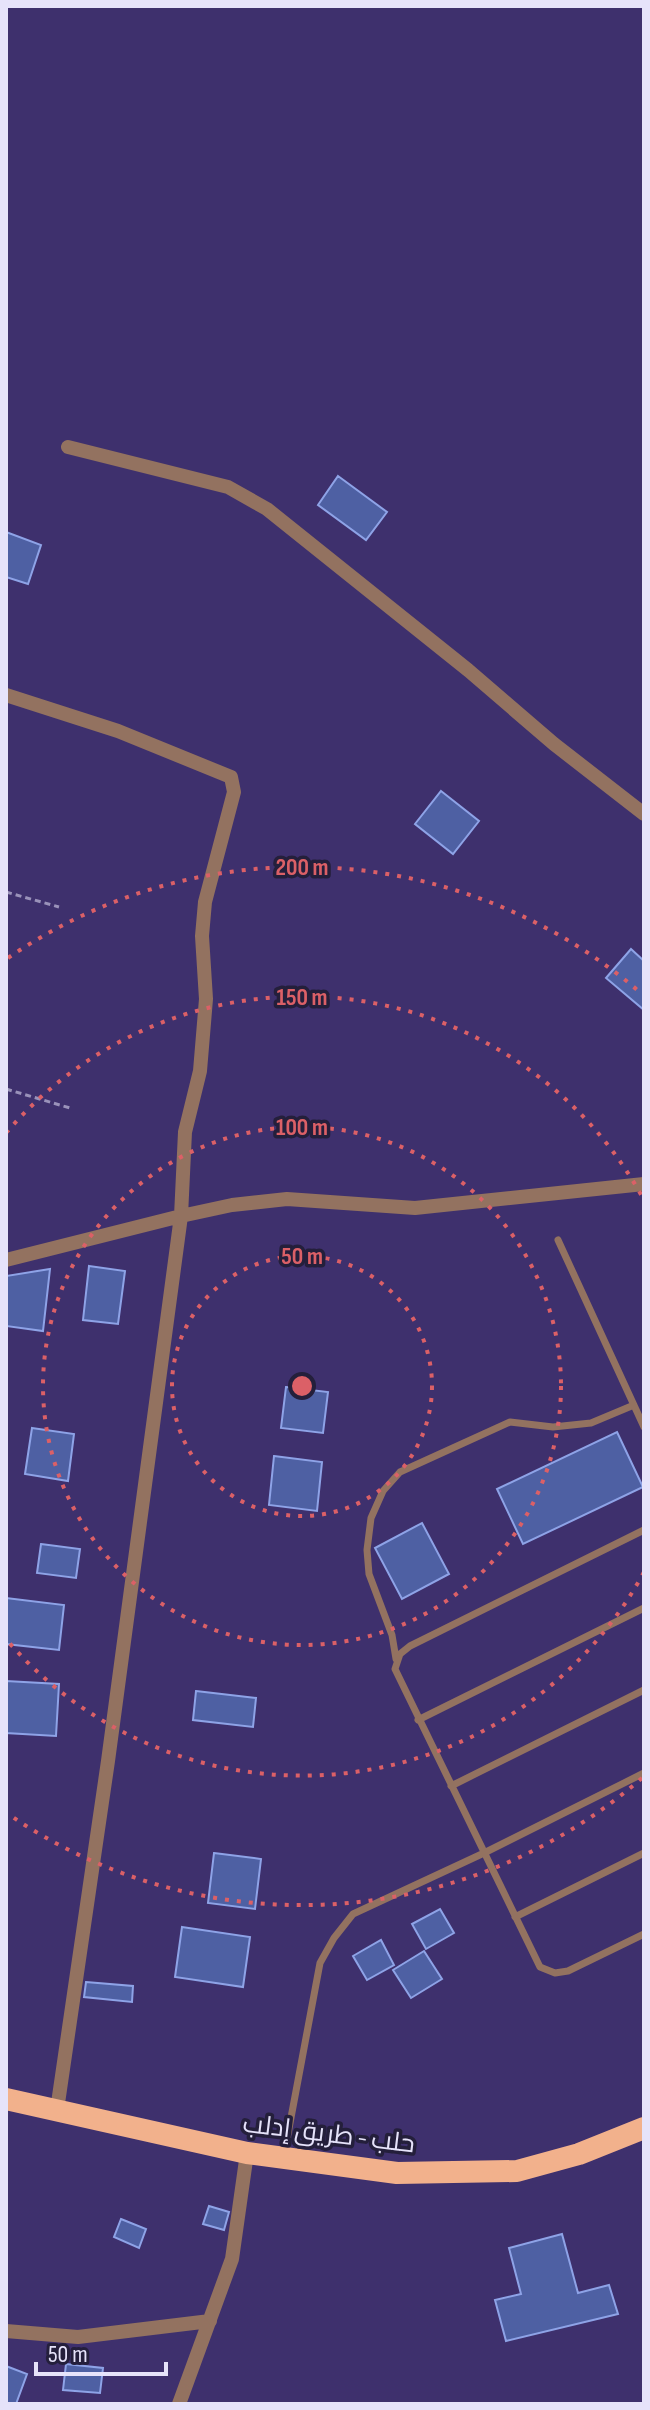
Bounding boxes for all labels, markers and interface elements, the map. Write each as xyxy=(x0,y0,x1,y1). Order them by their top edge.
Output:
text: 200 m xyxy=(275,853,329,882)
text: 150 m xyxy=(276,983,328,1012)
text: 100 m xyxy=(276,1113,328,1142)
text: 50 m xyxy=(281,1242,323,1271)
centre of rings xyxy=(288,1372,316,1400)
street label: حلب - طريق إدلب xyxy=(241,2109,417,2160)
scale bar xyxy=(36,2326,166,2376)
text: 50 m xyxy=(48,2340,88,2369)

